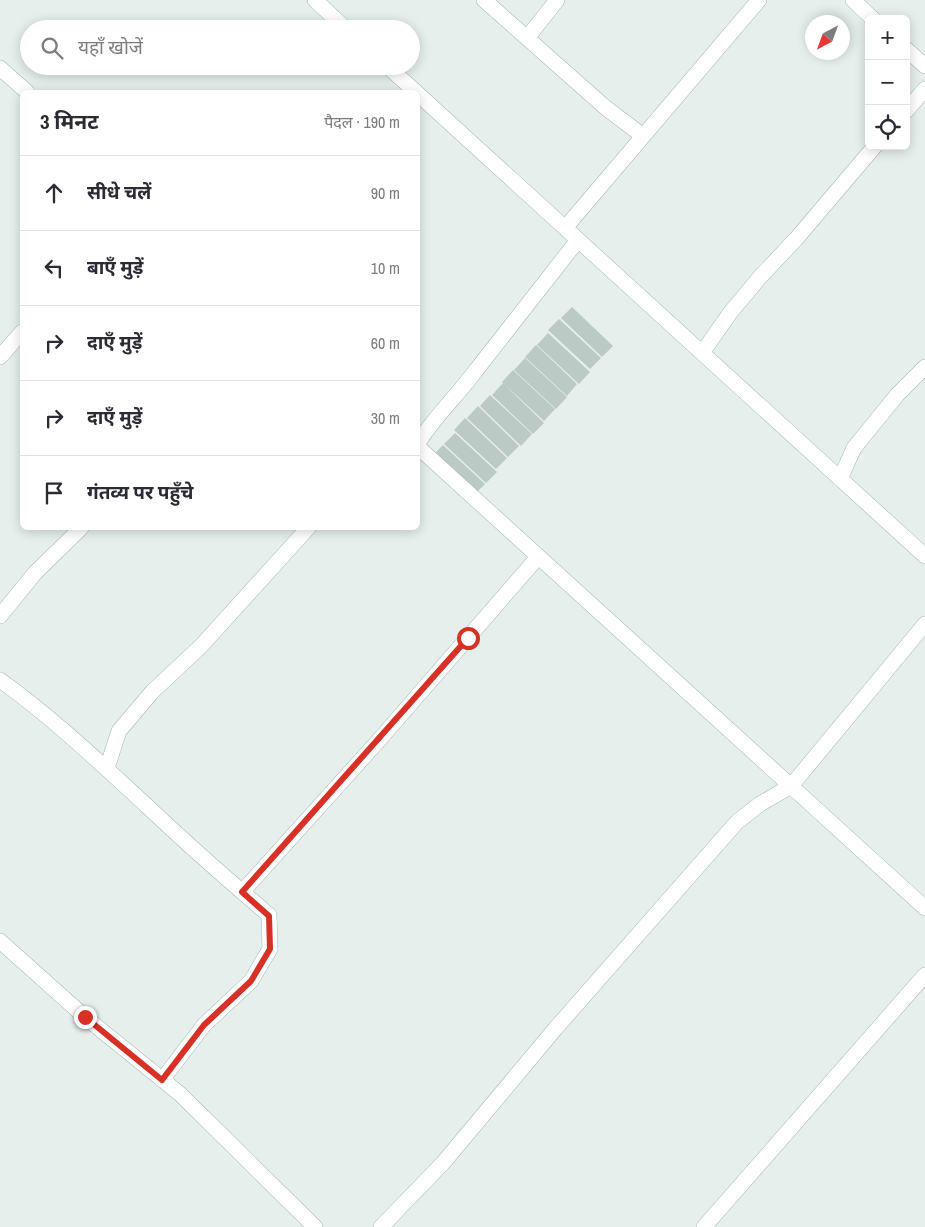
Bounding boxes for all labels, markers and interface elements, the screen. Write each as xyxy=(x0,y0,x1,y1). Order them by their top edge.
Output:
north arrow xyxy=(805,15,850,60)
map controls xyxy=(865,15,910,150)
button: + xyxy=(865,15,910,60)
search box xyxy=(20,20,420,75)
icon: search xyxy=(38,34,66,62)
text: यहाँ खोजें xyxy=(78,34,143,60)
button: − xyxy=(865,60,910,105)
button: locate xyxy=(865,105,910,150)
text: 3 मिनट xyxy=(40,107,98,136)
text: पैदल · 190 m xyxy=(324,111,400,133)
icon: ahead xyxy=(40,179,68,207)
text: सीधे चलें xyxy=(87,179,151,205)
text: 90 m xyxy=(371,182,400,204)
icon: left xyxy=(40,254,68,282)
text: बाएँ मुड़ें xyxy=(87,254,143,280)
text: 10 m xyxy=(371,257,400,279)
icon: right xyxy=(40,329,68,357)
text: दाएँ मुड़ें xyxy=(87,329,142,355)
text: 60 m xyxy=(371,332,400,354)
icon: right xyxy=(40,404,68,432)
text: दाएँ मुड़ें xyxy=(87,404,142,430)
text: 30 m xyxy=(371,407,400,429)
icon: arrive xyxy=(40,479,68,507)
text: गंतव्य पर पहुँचे xyxy=(87,479,193,505)
route start xyxy=(457,627,480,650)
route end xyxy=(74,1006,97,1029)

